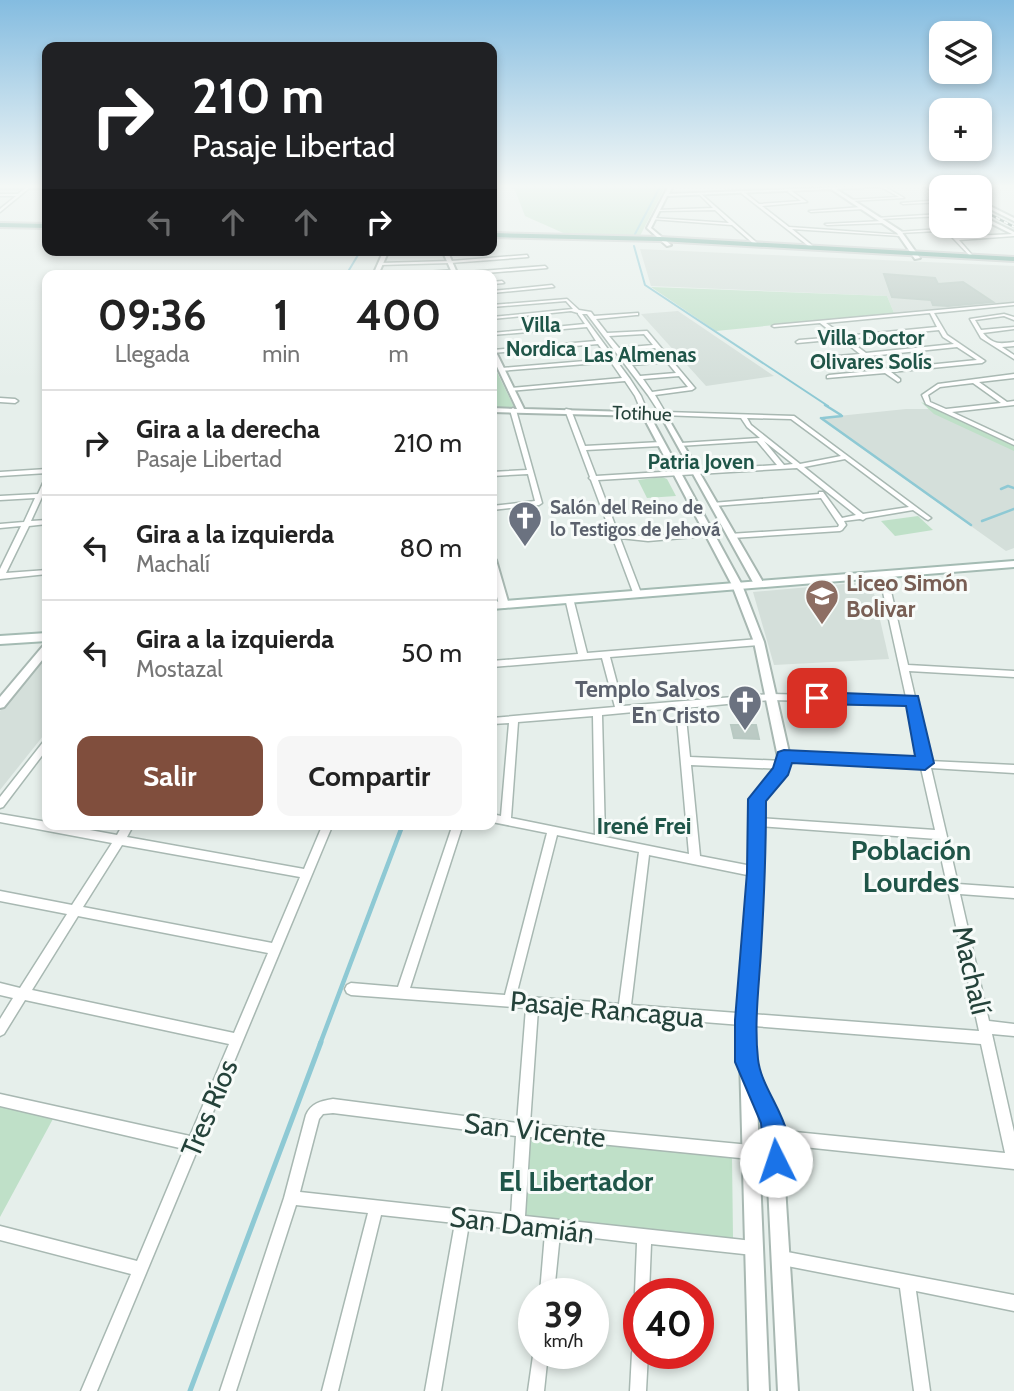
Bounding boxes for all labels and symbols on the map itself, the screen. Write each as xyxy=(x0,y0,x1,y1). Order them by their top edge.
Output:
district label: Villa Nordica xyxy=(506,312,577,361)
district label: Villa Doctor Olivares Solís xyxy=(810,325,932,374)
district label: Las Almenas xyxy=(583,342,697,367)
street label: Totihue xyxy=(612,401,672,426)
district label: Patria Joven xyxy=(648,449,754,474)
place label: Salón del Reino de lo Testigos de Jehová xyxy=(550,496,721,541)
church icon: Salón del Reino de lo Testigos de Jehová xyxy=(506,499,544,548)
place label: Liceo Simón Bolivar xyxy=(846,569,968,623)
school or university icon: Liceo Simón Bolivar xyxy=(803,577,841,626)
pin xyxy=(787,668,847,728)
place label: Templo Salvos En Cristo xyxy=(575,675,720,729)
church icon: Templo Salvos En Cristo xyxy=(726,683,764,732)
district label: Irené Frei xyxy=(596,811,692,840)
district label: Población Lourdes xyxy=(851,833,971,899)
street label: Machalí xyxy=(945,922,999,1018)
street label: Pasaje Rancagua xyxy=(509,984,706,1034)
street label: Tres Ríos xyxy=(173,1054,245,1162)
street label: San Vicente xyxy=(463,1106,607,1154)
position arrow xyxy=(739,1124,813,1198)
district label: El Libertador xyxy=(499,1164,654,1198)
street label: San Damián xyxy=(448,1199,596,1251)
speed limit sign: 40 xyxy=(623,1278,714,1369)

